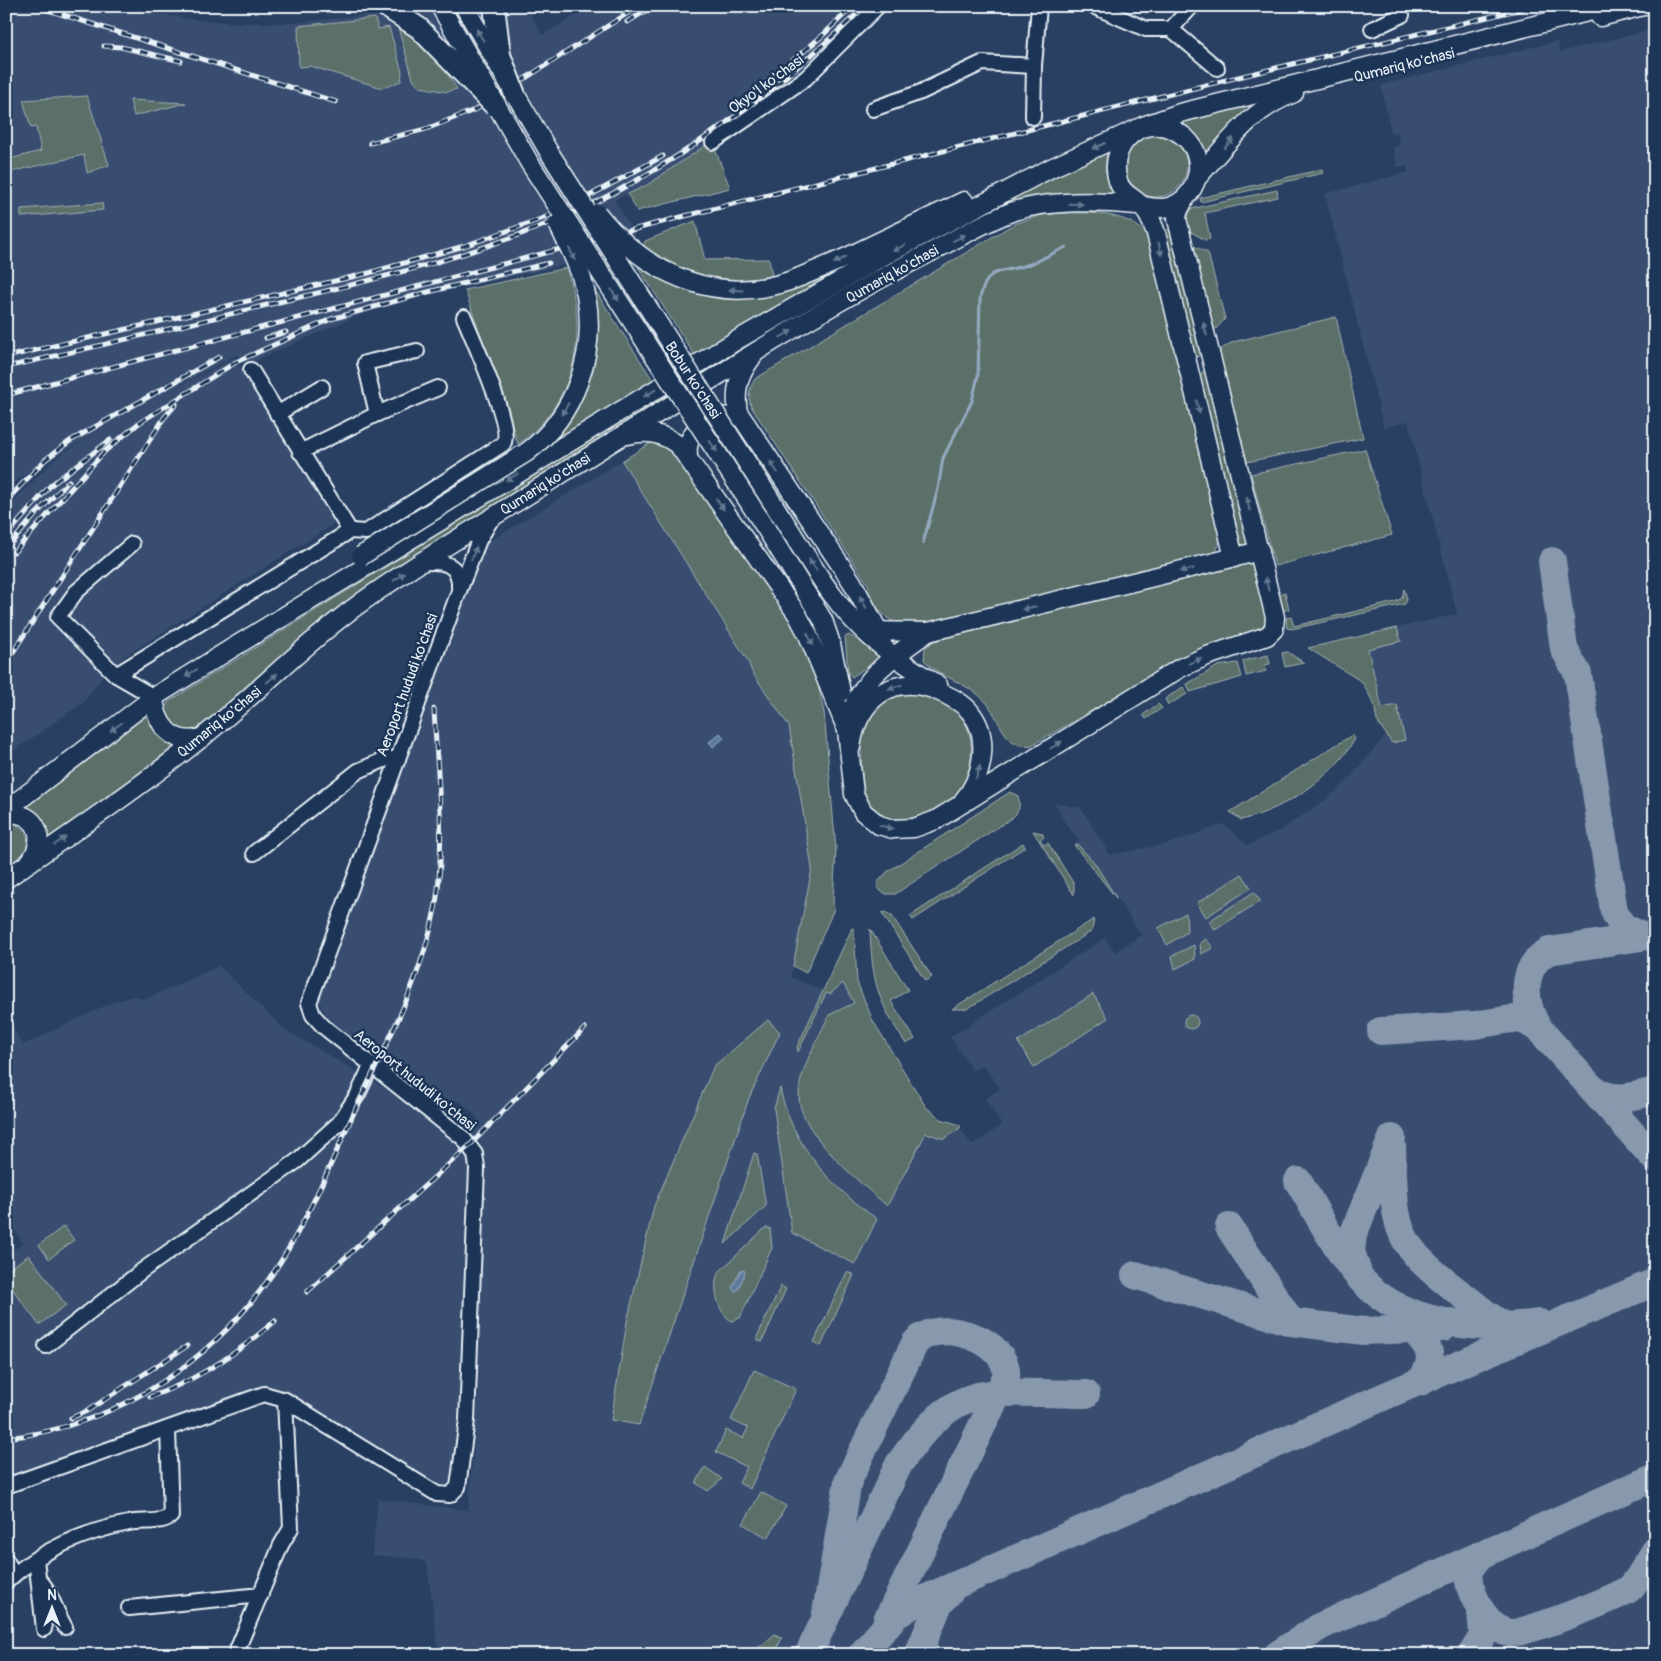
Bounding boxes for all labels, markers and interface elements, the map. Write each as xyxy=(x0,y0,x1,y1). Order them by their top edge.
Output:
one-way arrow xyxy=(475,28,484,42)
street label: Qumariq ko'chasi xyxy=(1352,44,1457,87)
street label: Okyo'l ko'chasi xyxy=(725,51,808,118)
one-way arrow xyxy=(1223,136,1234,149)
one-way arrow xyxy=(1092,143,1106,151)
one-way arrow xyxy=(1068,200,1084,208)
one-way arrow xyxy=(951,234,966,242)
street label: Qumariq ko'chasi xyxy=(843,241,942,308)
one-way arrow xyxy=(1156,241,1164,256)
one-way arrow xyxy=(893,243,906,252)
one-way arrow xyxy=(569,247,577,261)
one-way arrow xyxy=(833,257,847,265)
one-way arrow xyxy=(727,286,743,294)
one-way arrow xyxy=(610,288,620,301)
one-way arrow xyxy=(1201,322,1209,337)
one-way arrow xyxy=(779,329,793,338)
street label: Bobur ko'chasi xyxy=(661,338,725,423)
one-way arrow xyxy=(644,388,657,397)
one-way arrow xyxy=(1194,399,1202,414)
one-way arrow xyxy=(560,403,570,416)
one-way arrow xyxy=(708,439,718,453)
street label: Qumariq ko'chasi xyxy=(496,449,594,520)
one-way arrow xyxy=(769,460,778,473)
one-way arrow xyxy=(505,473,518,482)
one-way arrow xyxy=(715,497,725,510)
one-way arrow xyxy=(1244,497,1252,512)
one-way arrow xyxy=(470,545,478,560)
one-way arrow xyxy=(808,559,817,572)
one-way arrow xyxy=(1179,566,1194,574)
one-way arrow xyxy=(392,572,406,582)
one-way arrow xyxy=(1263,577,1271,592)
one-way arrow xyxy=(859,595,868,609)
one-way arrow xyxy=(1021,604,1036,612)
street label: Aeroport hududi ko'chasi xyxy=(373,611,442,759)
one-way arrow xyxy=(806,632,814,646)
one-way arrow xyxy=(1188,657,1202,665)
one-way arrow xyxy=(185,669,198,678)
one-way arrow xyxy=(266,672,278,684)
street label: Qumariq ko'chasi xyxy=(173,682,266,762)
one-way arrow xyxy=(887,683,902,691)
one-way arrow xyxy=(109,721,122,732)
one-way arrow xyxy=(1049,741,1062,750)
one-way arrow xyxy=(975,764,983,779)
one-way arrow xyxy=(879,823,894,831)
one-way arrow xyxy=(54,836,67,846)
street label: Aeroport hududi ko'chasi xyxy=(350,1025,480,1136)
north arrow xyxy=(28,1584,78,1634)
text: N xyxy=(47,1587,57,1604)

